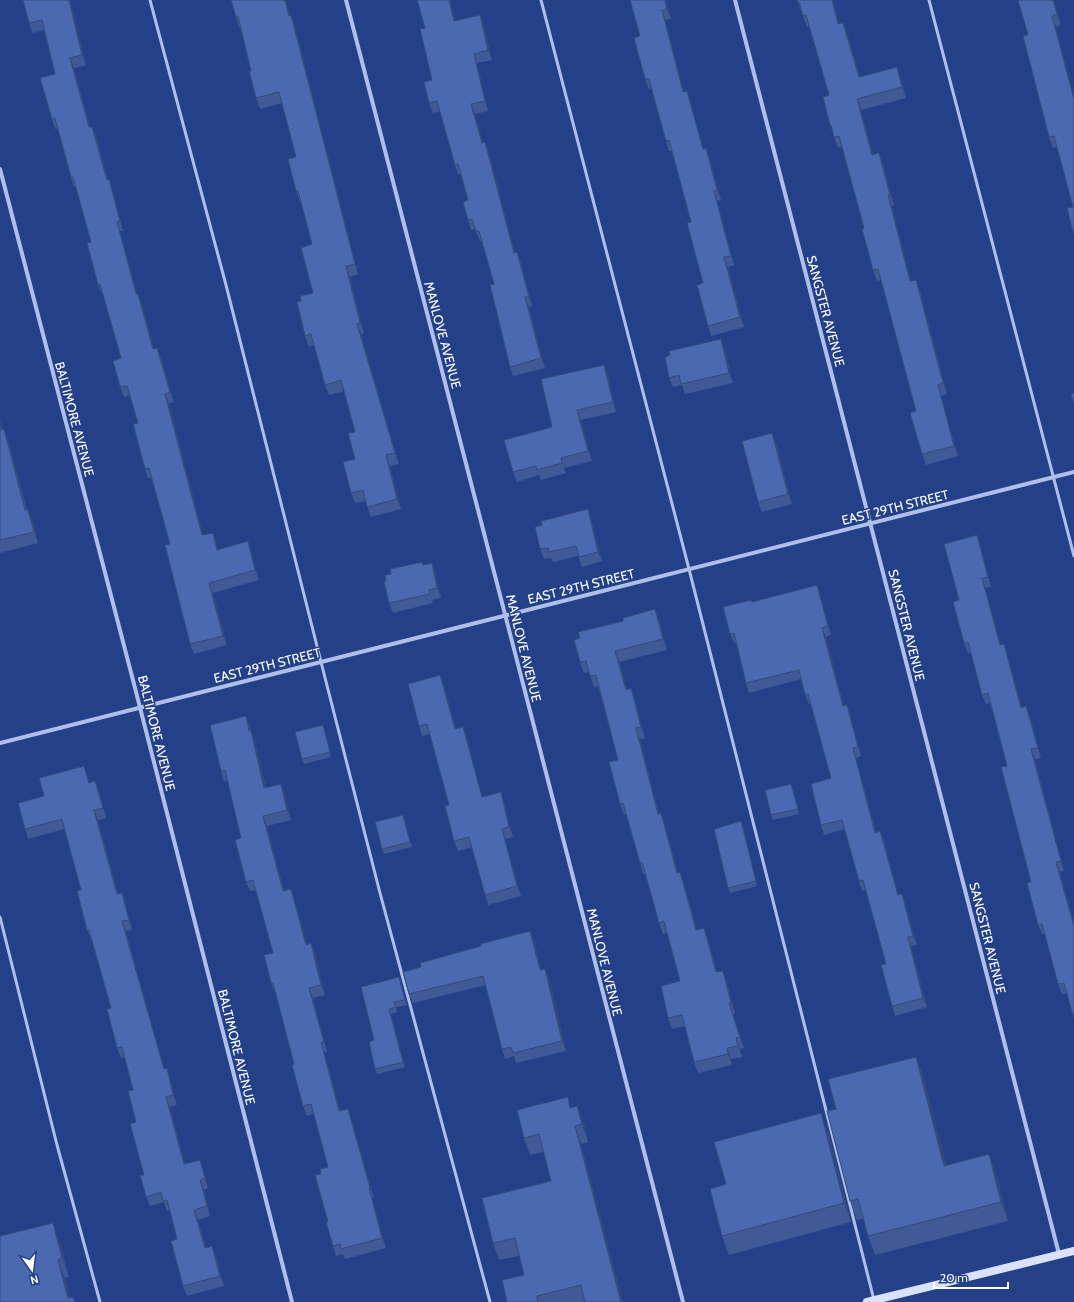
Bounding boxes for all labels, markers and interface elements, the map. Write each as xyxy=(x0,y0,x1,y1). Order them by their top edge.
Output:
street label: SANGSTER AVENUE xyxy=(803,254,849,368)
street label: MANLOVE AVENUE xyxy=(421,280,465,390)
street label: BALTIMORE AVENUE xyxy=(52,360,98,478)
street label: EAST 29TH STREET xyxy=(840,486,950,528)
street label: EAST 29TH STREET xyxy=(526,565,636,607)
street label: SANGSTER AVENUE xyxy=(885,568,929,682)
street label: MANLOVE AVENUE xyxy=(503,593,545,703)
street label: EAST 29TH STREET xyxy=(212,644,322,686)
street label: BALTIMORE AVENUE xyxy=(135,674,179,792)
street label: SANGSTER AVENUE xyxy=(966,881,1010,995)
street label: MANLOVE AVENUE xyxy=(584,907,626,1017)
street label: BALTIMORE AVENUE xyxy=(215,988,259,1106)
north arrow xyxy=(12,1250,52,1290)
scale bar xyxy=(934,1264,1008,1290)
text: 20 m xyxy=(940,1270,968,1285)
text: N xyxy=(29,1272,40,1287)

